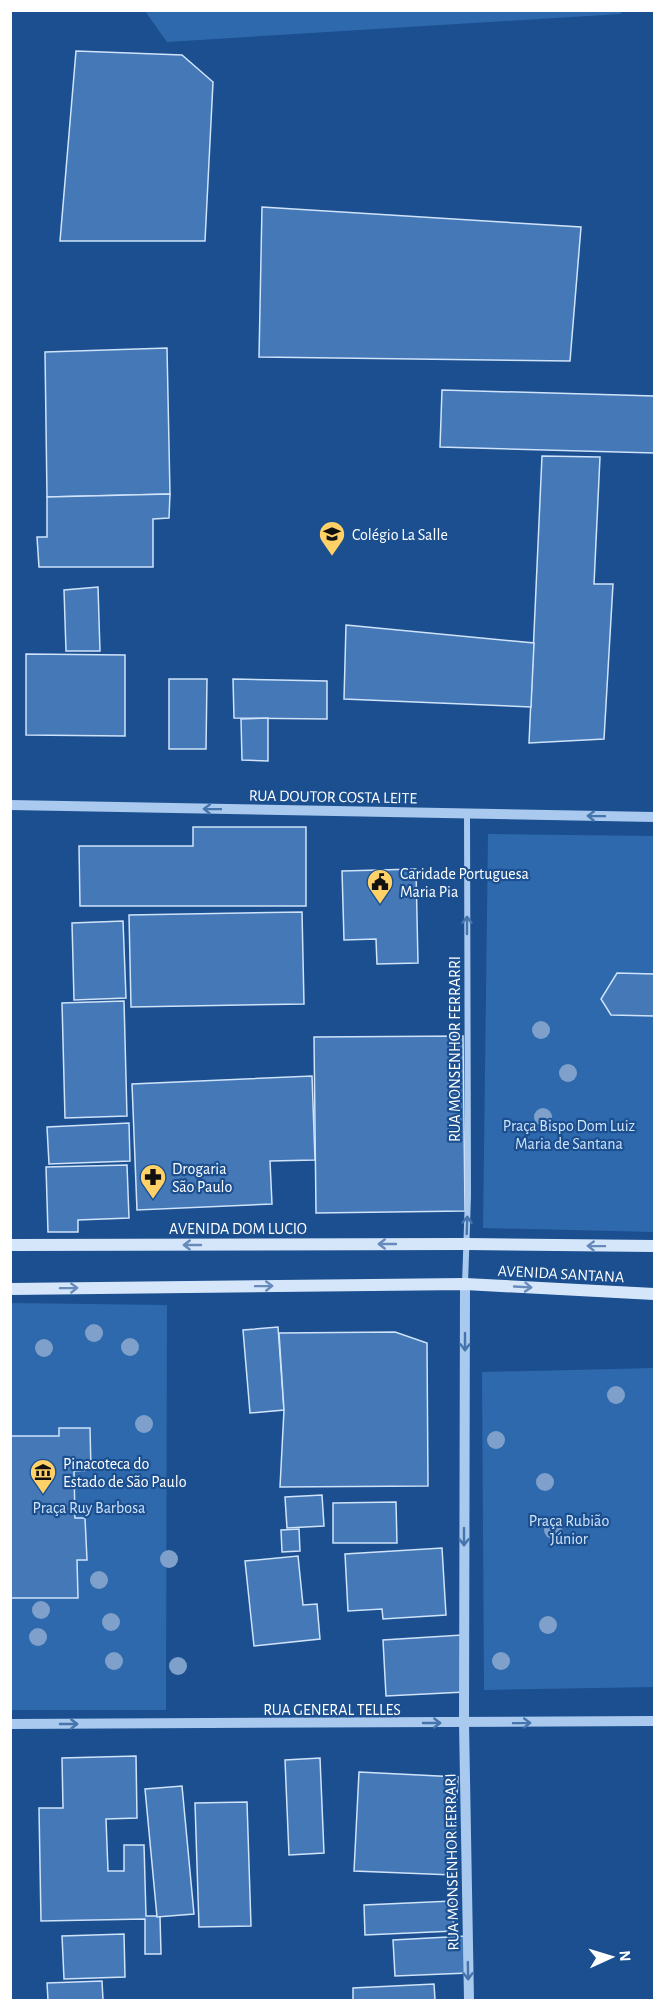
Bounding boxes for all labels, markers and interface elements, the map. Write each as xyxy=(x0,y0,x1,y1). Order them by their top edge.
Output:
school or university icon: Colégio La Salle xyxy=(317,519,347,557)
place label: Colégio La Salle xyxy=(352,527,448,543)
street label: RUA DOUTOR COSTA LEITE xyxy=(249,788,417,806)
one-way arrow xyxy=(203,803,223,815)
one-way arrow xyxy=(587,810,607,822)
place label: Caridade Portuguesa Maria Pia xyxy=(400,866,529,900)
public building icon: Caridade Portuguesa Maria Pia xyxy=(365,867,395,905)
one-way arrow xyxy=(461,916,473,936)
street label: RUA MONSENHOR FERRARRI xyxy=(447,956,463,1142)
park label: Praça Bispo Dom Luiz Maria de Santana xyxy=(503,1118,636,1152)
place label: Drogaria São Paulo xyxy=(172,1161,233,1195)
pharmacy icon: Drogaria São Paulo xyxy=(138,1162,168,1200)
one-way arrow xyxy=(461,1216,472,1236)
street label: AVENIDA DOM LUCIO xyxy=(169,1221,307,1237)
one-way arrow xyxy=(377,1238,397,1250)
one-way arrow xyxy=(182,1239,202,1251)
one-way arrow xyxy=(587,1240,607,1252)
street label: AVENIDA SANTANA xyxy=(497,1263,625,1285)
one-way arrow xyxy=(253,1280,273,1292)
one-way arrow xyxy=(58,1282,78,1294)
one-way arrow xyxy=(513,1282,533,1293)
one-way arrow xyxy=(459,1332,471,1352)
place label: Pinacoteca do Estado de São Paulo xyxy=(63,1456,187,1490)
museum icon: Pinacoteca do Estado de São Paulo xyxy=(28,1457,58,1495)
park label: Praça Ruy Barbosa xyxy=(33,1500,145,1517)
park label: Praça Rubião Júnior xyxy=(529,1513,609,1547)
one-way arrow xyxy=(458,1527,470,1547)
street label: RUA GENERAL TELLES xyxy=(263,1702,401,1718)
one-way arrow xyxy=(421,1717,441,1729)
one-way arrow xyxy=(512,1717,532,1729)
one-way arrow xyxy=(58,1718,78,1730)
street label: RUA MONSENHOR FERRARI xyxy=(442,1773,462,1951)
north arrow xyxy=(581,1927,641,1987)
text: N xyxy=(617,1950,633,1962)
one-way arrow xyxy=(462,1960,474,1980)

